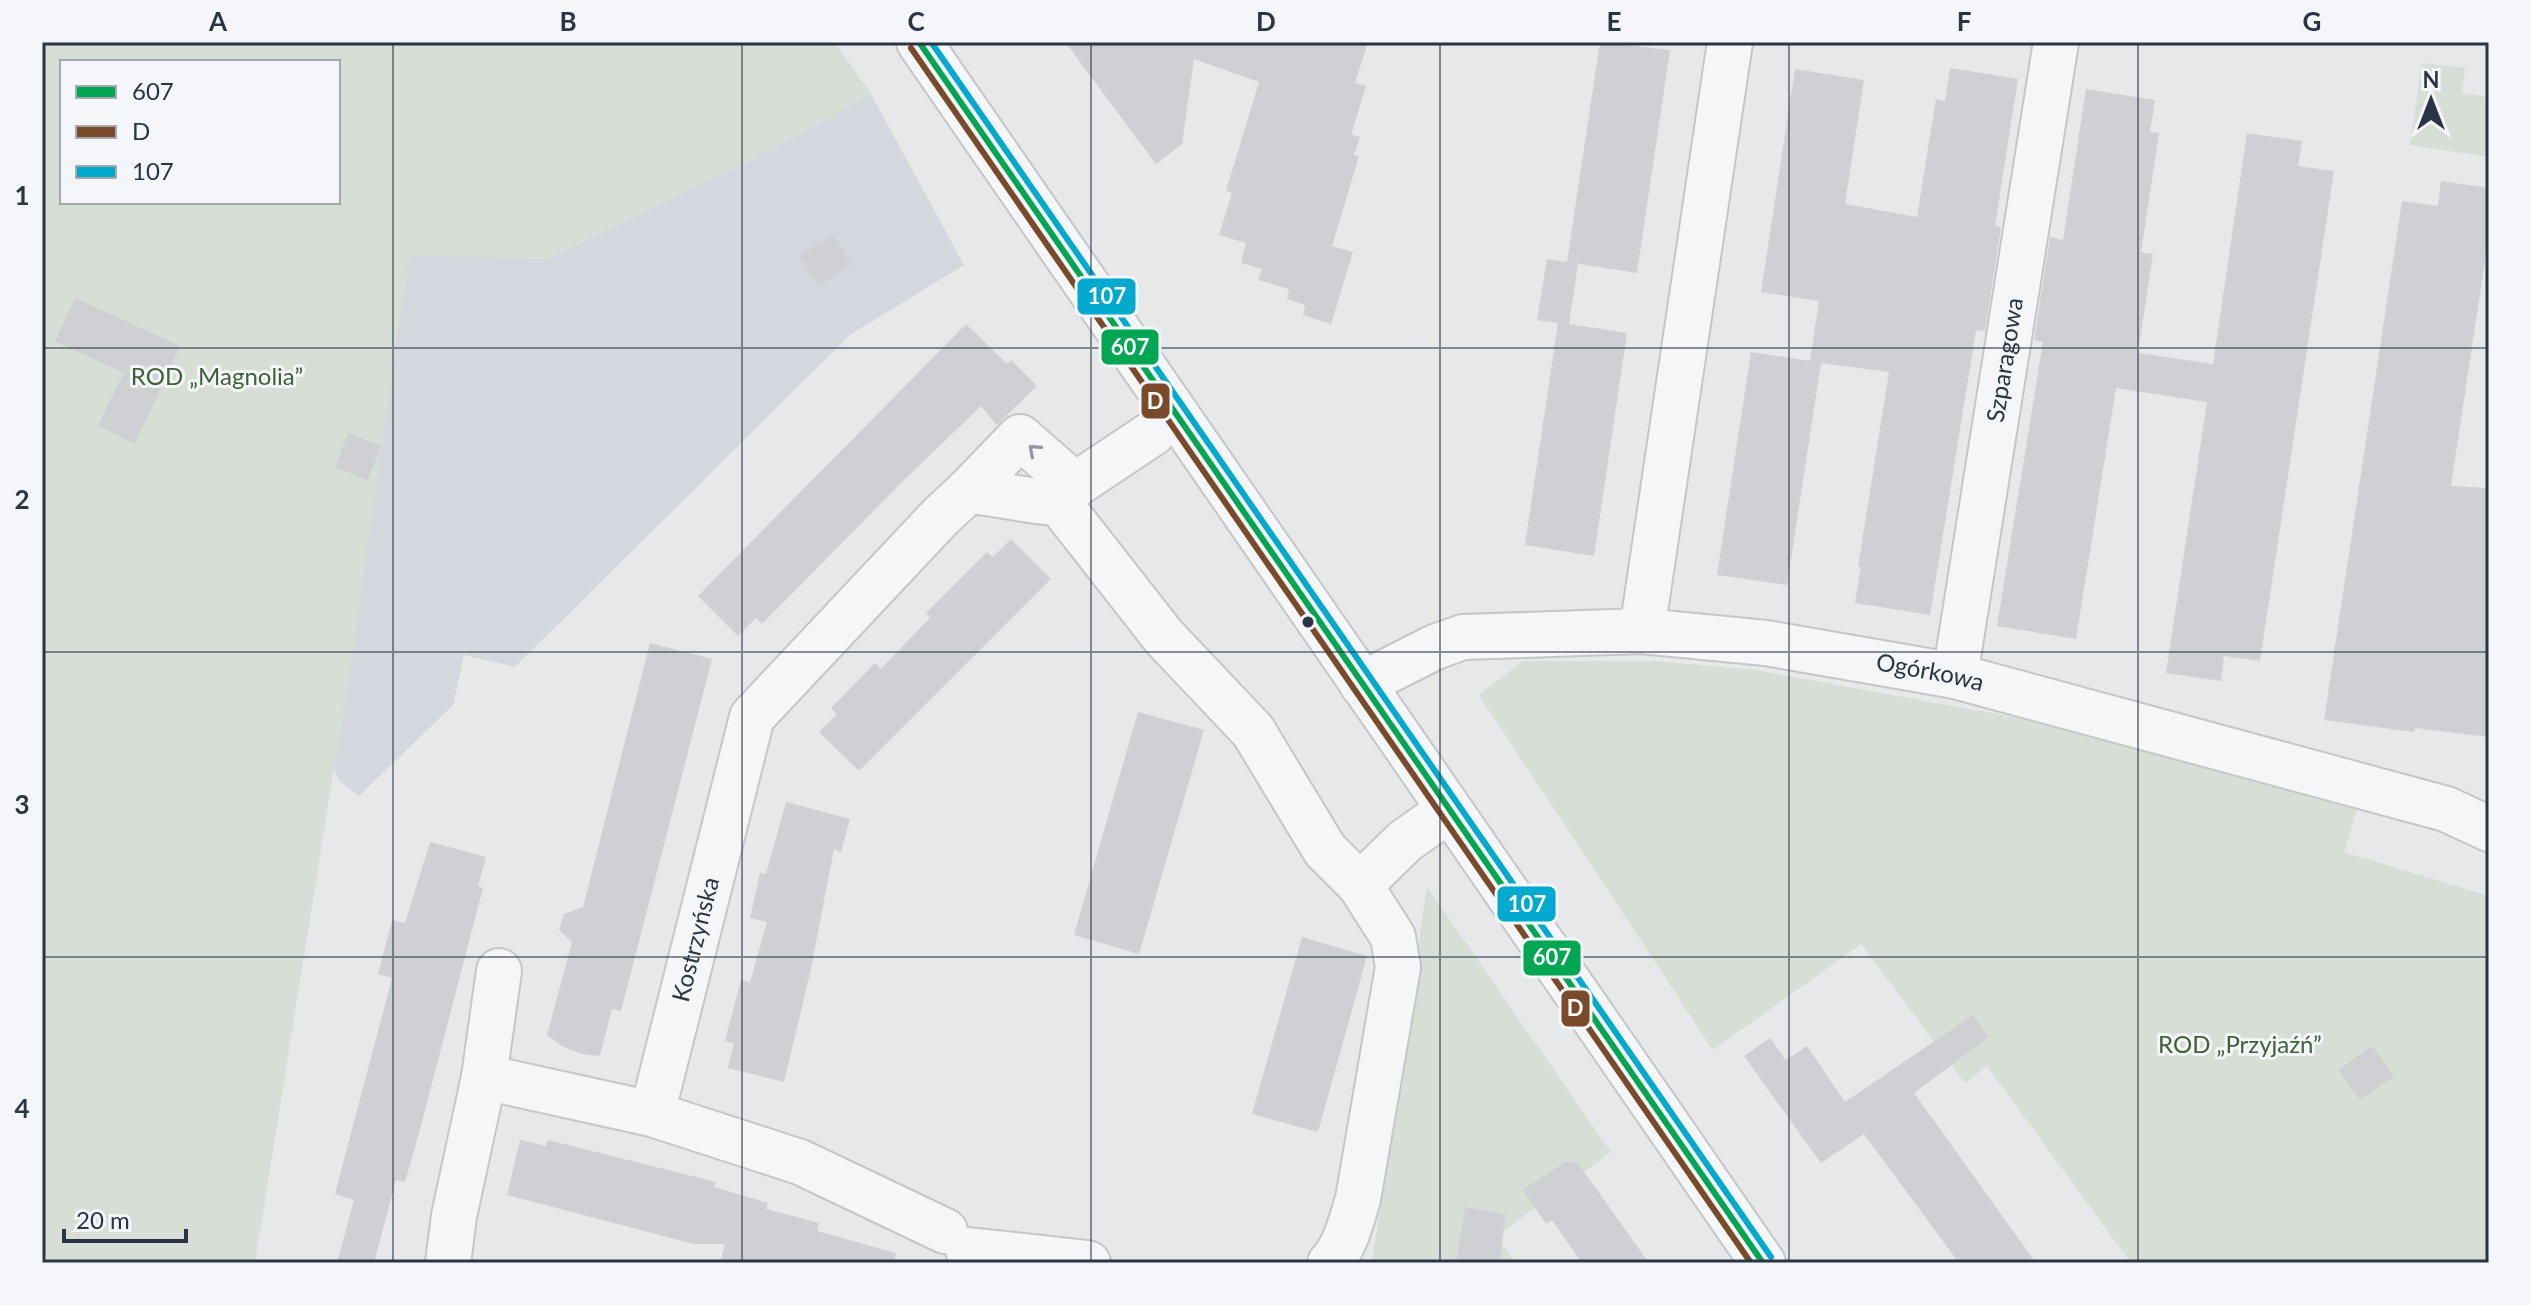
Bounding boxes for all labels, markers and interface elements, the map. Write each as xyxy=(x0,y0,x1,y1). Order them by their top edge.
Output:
text: A xyxy=(208,5,228,37)
text: B xyxy=(559,5,577,37)
text: C xyxy=(907,5,925,37)
text: D xyxy=(1256,5,1276,37)
text: E xyxy=(1607,5,1621,37)
text: F xyxy=(1957,5,1971,37)
text: G xyxy=(2303,5,2321,37)
legend xyxy=(60,60,340,204)
north arrow xyxy=(2391,60,2471,140)
text: N xyxy=(2423,66,2439,93)
text: 607 xyxy=(132,76,174,105)
text: D xyxy=(132,116,150,145)
text: 107 xyxy=(132,156,174,185)
text: 1 xyxy=(14,179,30,211)
line badge: 107 xyxy=(1076,277,1137,316)
text: 107 xyxy=(1088,282,1126,309)
street label: Szparagowa xyxy=(1980,295,2028,424)
line badge: 607 xyxy=(1100,328,1160,366)
text: 607 xyxy=(1111,333,1149,360)
park label: ROD „Magnolia” xyxy=(131,361,303,390)
line badge: D xyxy=(1140,382,1171,420)
text: D xyxy=(1147,387,1163,414)
one-way arrow xyxy=(1029,445,1044,460)
text: 2 xyxy=(14,483,30,515)
unlabelled marker xyxy=(1300,614,1316,630)
street label: Ogórkowa xyxy=(1874,646,1988,696)
text: 3 xyxy=(14,788,30,820)
street label: Kostrzyńska xyxy=(665,874,724,1004)
line badge: 107 xyxy=(1496,885,1557,923)
text: 107 xyxy=(1508,890,1546,917)
line badge: 607 xyxy=(1522,939,1582,977)
text: 607 xyxy=(1533,943,1571,970)
line badge: D xyxy=(1560,989,1591,1028)
text: D xyxy=(1567,994,1583,1021)
park label: ROD „Przyjaźń” xyxy=(2158,1029,2322,1058)
text: 4 xyxy=(14,1092,30,1124)
scale bar xyxy=(64,1193,186,1243)
text: 20 m xyxy=(76,1205,130,1234)

